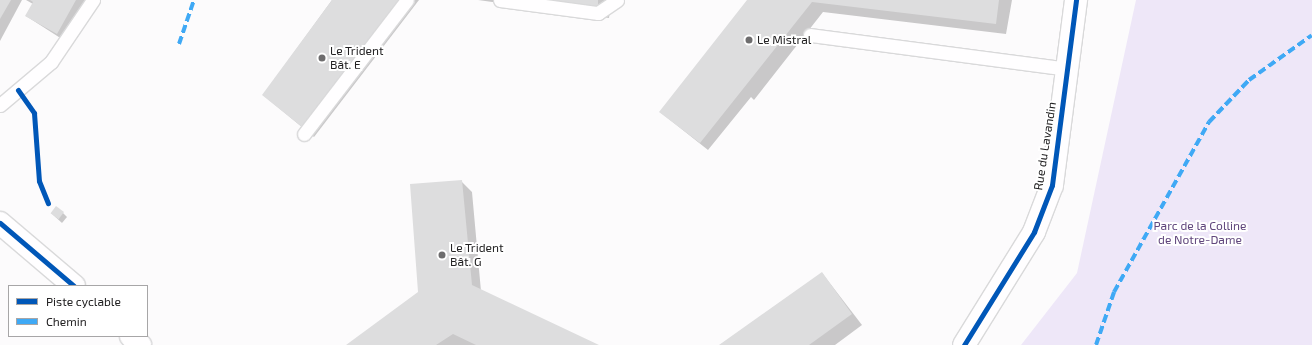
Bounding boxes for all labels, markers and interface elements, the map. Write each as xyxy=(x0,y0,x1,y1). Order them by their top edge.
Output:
place label: Le Mistral xyxy=(757,33,811,47)
marker: Le Mistral xyxy=(744,35,754,45)
place label: Le Trident Bât. E xyxy=(330,44,384,72)
marker: Le Trident Bât. E xyxy=(317,53,327,63)
street label: Rue du Lavandin xyxy=(1031,101,1059,191)
park label: Parc de la Colline de Notre-Dame xyxy=(1154,219,1246,247)
place label: Le Trident Bât. G xyxy=(450,241,504,269)
marker: Le Trident Bât. G xyxy=(437,250,447,260)
legend xyxy=(8,285,148,337)
text: Piste cyclable xyxy=(46,294,121,308)
text: Chemin xyxy=(46,314,87,328)

